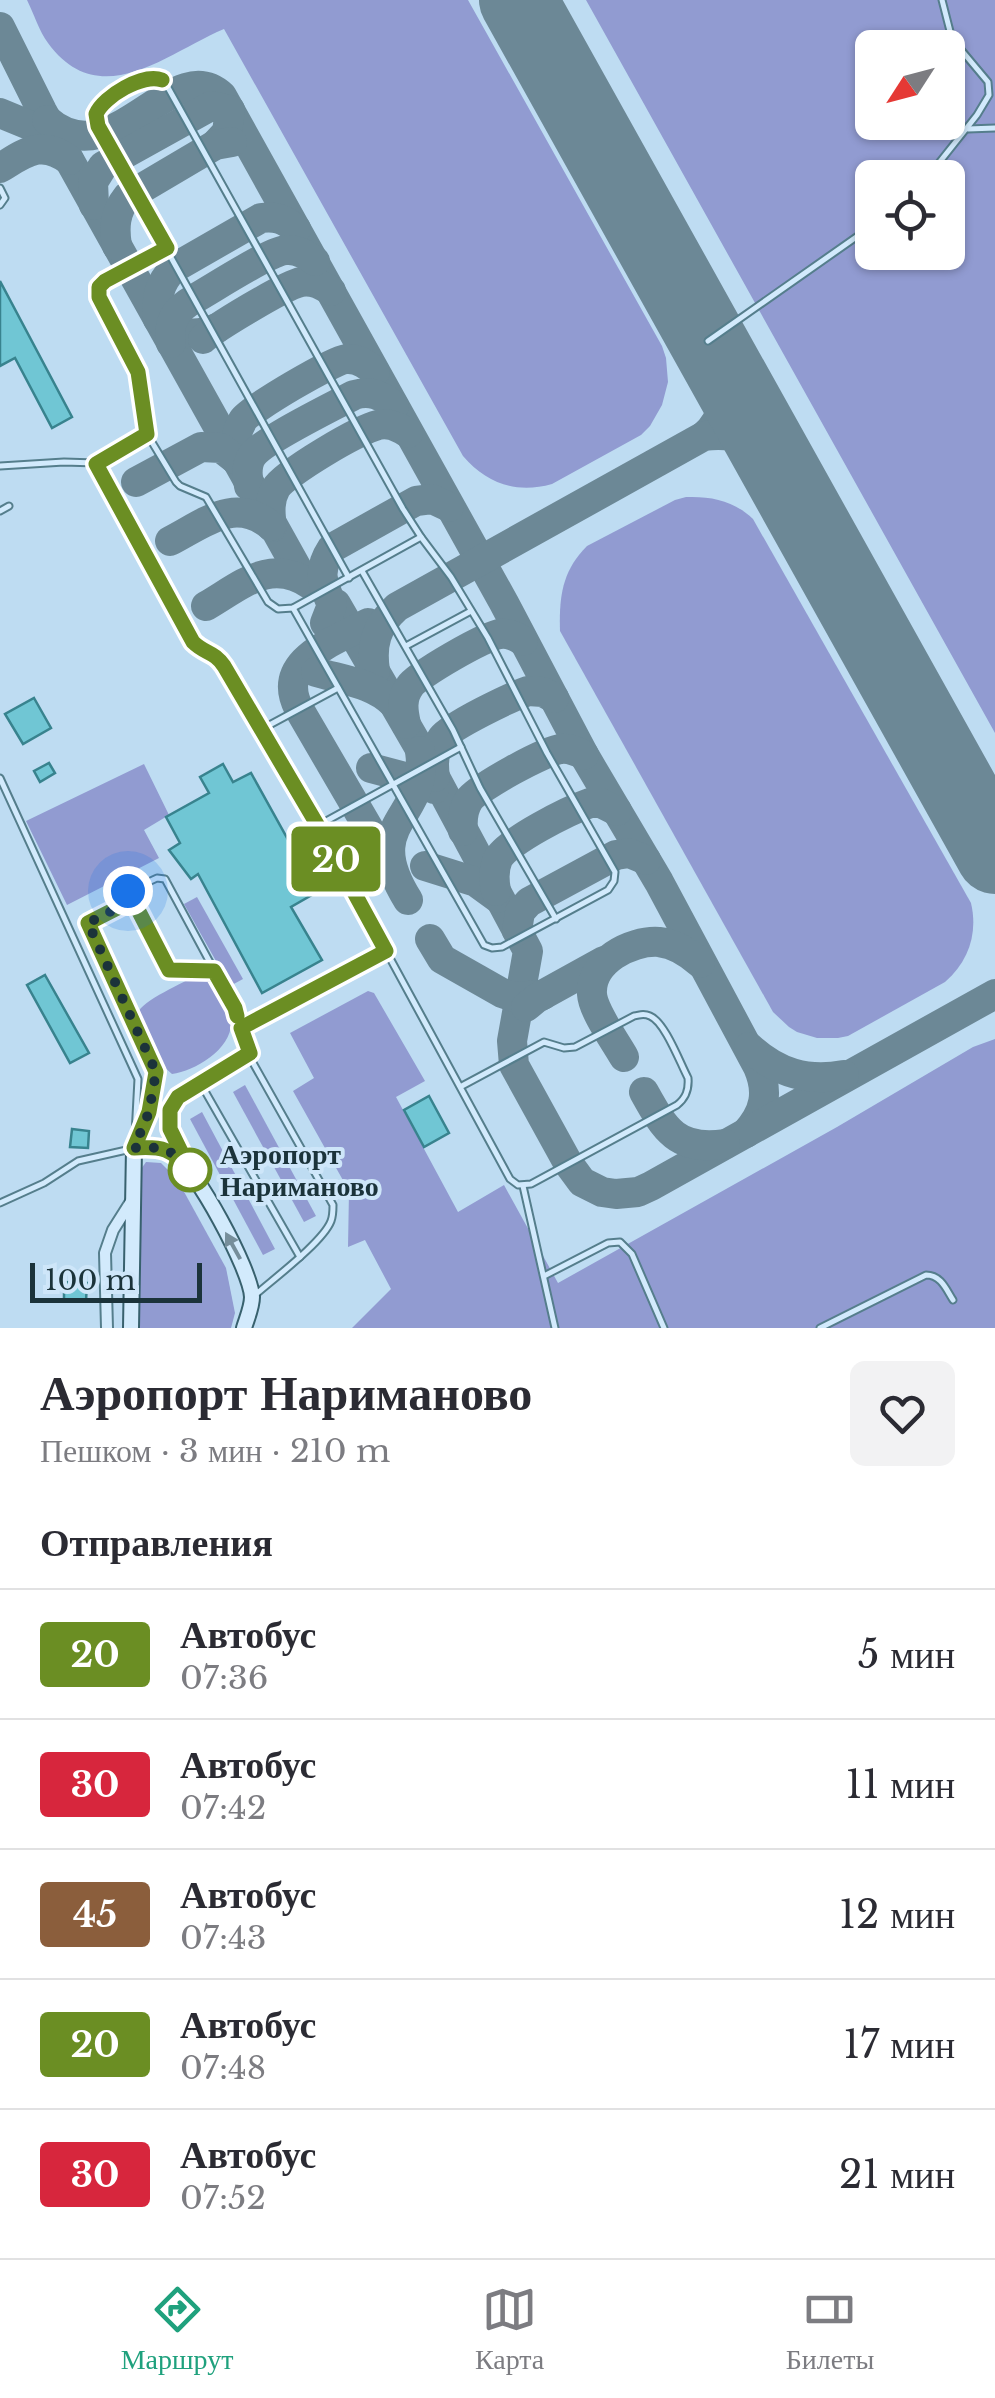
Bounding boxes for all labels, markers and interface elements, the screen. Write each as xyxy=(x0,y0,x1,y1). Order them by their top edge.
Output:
north arrow xyxy=(855,30,965,140)
map controls xyxy=(855,30,965,270)
button: locate xyxy=(855,160,965,270)
line badge: 20 xyxy=(291,826,381,892)
text: 20 xyxy=(311,838,361,881)
your location xyxy=(103,866,153,916)
place label: Аэропорт Нариманово xyxy=(220,1137,379,1204)
marker: Аэропорт Нариманово xyxy=(169,1149,211,1191)
one-way arrow xyxy=(225,1232,243,1260)
scale bar xyxy=(30,1258,202,1302)
text: 100 m xyxy=(45,1263,136,1298)
button: heart xyxy=(850,1361,955,1466)
text: Аэропорт Нариманово xyxy=(40,1363,532,1423)
text: Пешком · 3 мин · 210 m xyxy=(40,1431,390,1471)
text: Отправления xyxy=(40,1519,273,1566)
text: Автобус xyxy=(180,1611,316,1658)
text: 5 мин xyxy=(858,1631,955,1678)
text: 20 xyxy=(70,1633,120,1676)
text: 07:36 xyxy=(180,1658,268,1698)
text: Автобус xyxy=(180,1741,316,1788)
text: 11 мин xyxy=(845,1761,955,1808)
text: 30 xyxy=(71,1763,119,1806)
text: 07:42 xyxy=(180,1788,266,1828)
text: Автобус xyxy=(180,1871,316,1918)
text: 12 мин xyxy=(839,1891,955,1938)
text: 45 xyxy=(73,1893,117,1936)
text: 07:43 xyxy=(180,1918,266,1958)
text: Автобус xyxy=(180,2001,316,2048)
text: 17 мин xyxy=(843,2021,955,2068)
text: 20 xyxy=(70,2023,120,2066)
text: 07:48 xyxy=(180,2048,266,2088)
text: Автобус xyxy=(180,2131,316,2178)
text: 21 мин xyxy=(839,2151,955,2198)
text: 30 xyxy=(71,2153,119,2196)
text: 07:52 xyxy=(180,2178,266,2218)
tab: Маршрут xyxy=(121,2282,233,2377)
tab: Карта xyxy=(475,2282,544,2377)
tab: Билеты xyxy=(786,2282,874,2377)

